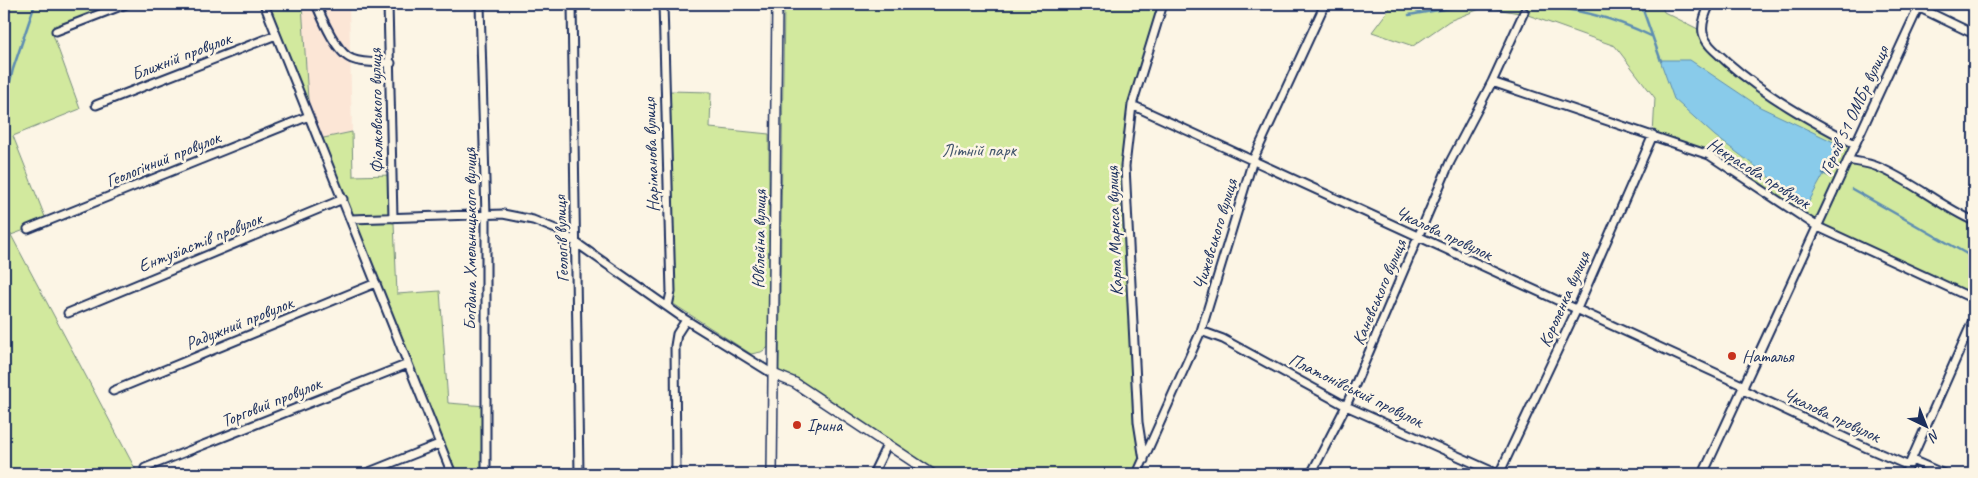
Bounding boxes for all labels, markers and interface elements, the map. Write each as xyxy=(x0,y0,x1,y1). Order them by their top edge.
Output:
street label: Ближній провулок xyxy=(128,26,235,85)
street label: Героїв 51 ОМБр вулиця xyxy=(1815,40,1894,178)
street label: Фіалковського вулиця xyxy=(364,47,388,174)
street label: Наріманова вулиця xyxy=(638,96,664,213)
street label: Геологічний провулок xyxy=(103,126,225,192)
street label: Некрасова провулок xyxy=(1703,132,1816,214)
park label: Літній парк xyxy=(942,139,1017,161)
street label: Богдана Хмельницького вулиця xyxy=(459,146,481,330)
street label: Карла Маркса вулиця xyxy=(1101,164,1127,296)
street label: Чижевського вулиця xyxy=(1188,175,1243,292)
street label: Ювілейна вулиця xyxy=(747,188,771,289)
street label: Геологів вулиця xyxy=(548,193,574,283)
street label: Чкалова провулок xyxy=(1392,201,1497,266)
street label: Ентузіастів провулок xyxy=(135,207,266,277)
street label: Каневського вулиця xyxy=(1347,235,1412,348)
street label: Короленка вулиця xyxy=(1533,246,1595,350)
street label: Радужний провулок xyxy=(182,291,297,355)
place label: Наталья xyxy=(1742,345,1795,367)
street label: Платонівський провулок xyxy=(1285,348,1428,433)
marker: Наталья xyxy=(1726,350,1738,362)
street label: Торговий провулок xyxy=(218,372,325,432)
street label: Чкалова провулок xyxy=(1780,383,1885,448)
north arrow xyxy=(1900,400,1950,450)
place label: Ірина xyxy=(807,414,844,436)
marker: Ірина xyxy=(791,419,803,431)
text: N xyxy=(1924,426,1943,446)

